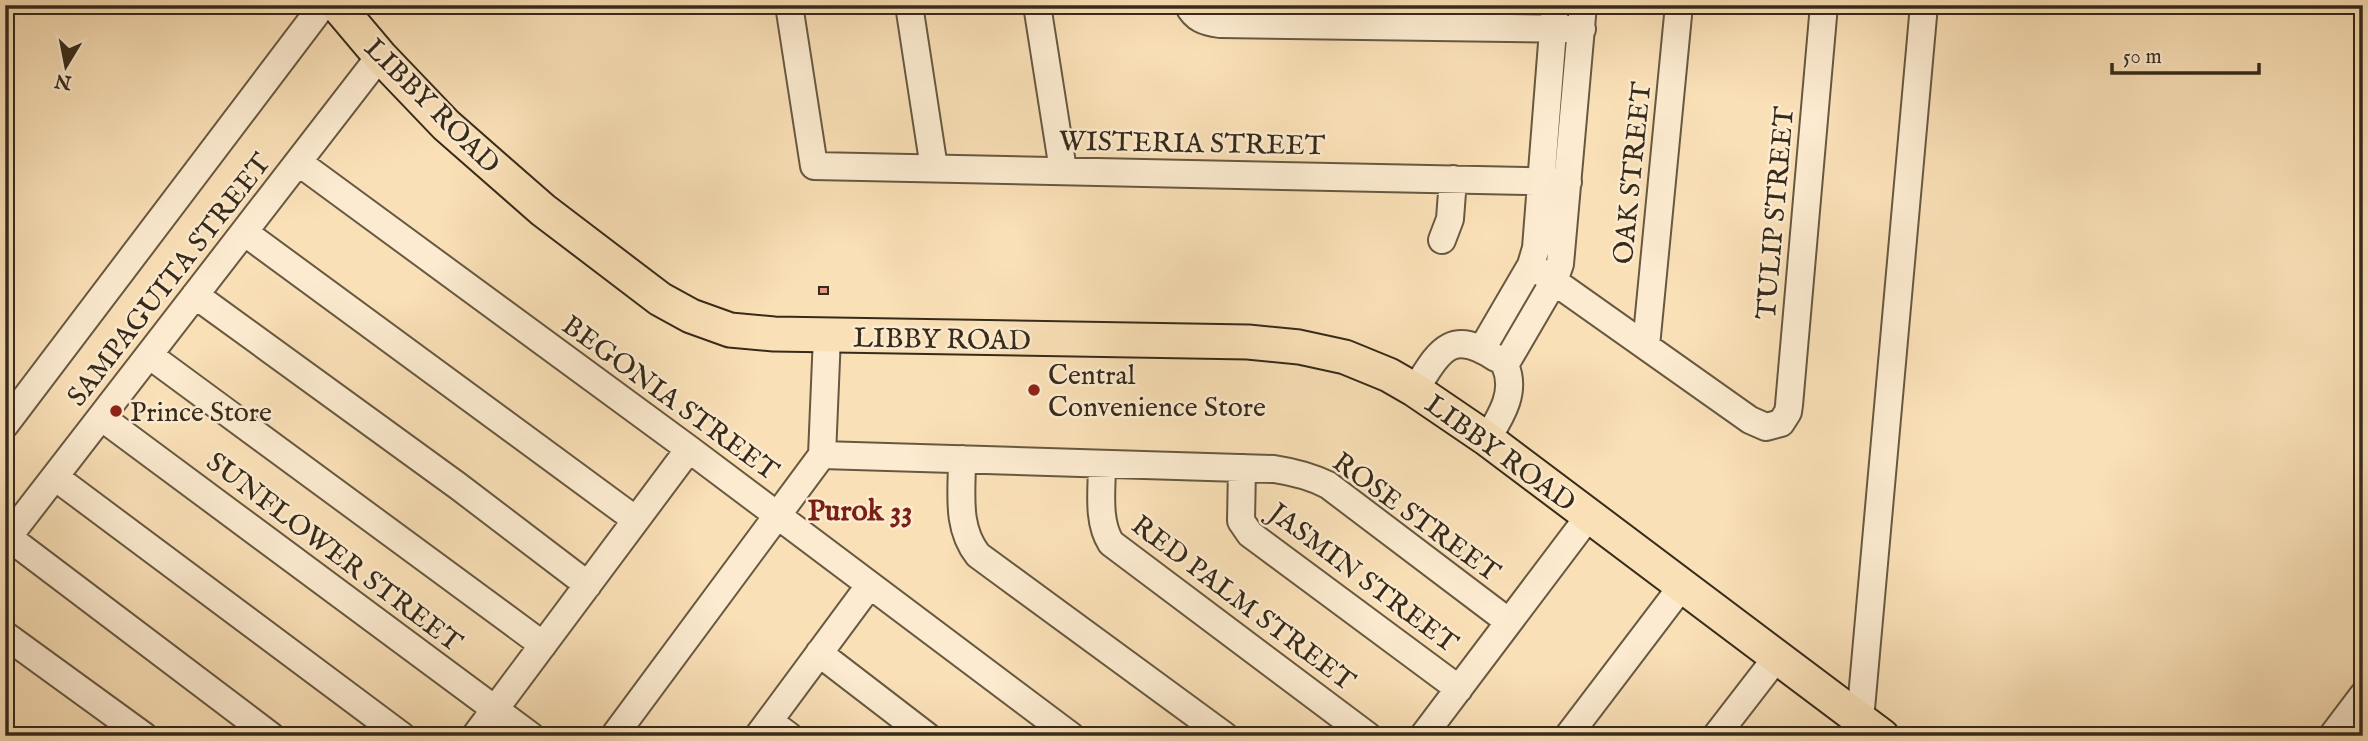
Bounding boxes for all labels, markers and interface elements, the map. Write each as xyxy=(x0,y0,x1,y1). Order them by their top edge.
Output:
street label: LIBBY ROAD xyxy=(356,31,507,182)
north arrow xyxy=(32,32,102,102)
scale bar xyxy=(2112,32,2260,76)
text: 50 m xyxy=(2123,44,2162,71)
text: N xyxy=(53,67,75,94)
street label: OAK STREET xyxy=(1607,80,1661,266)
street label: TULIP STREET xyxy=(1750,105,1803,321)
street label: WISTERIA STREET xyxy=(1059,125,1326,164)
street label: SAMPAGUITA STREET xyxy=(60,147,280,414)
street label: BEGONIA STREET xyxy=(554,309,785,490)
street label: LIBBY ROAD xyxy=(853,321,1031,360)
place label: Central Convenience Store xyxy=(1048,359,1266,426)
marker: Central Convenience Store xyxy=(1026,382,1042,398)
street label: LIBBY ROAD xyxy=(1417,388,1582,520)
place label: Prince Store xyxy=(130,396,272,431)
marker: Prince Store xyxy=(108,403,124,419)
street label: SUNFLOWER STREET xyxy=(199,445,469,661)
street label: ROSE STREET xyxy=(1325,445,1507,591)
district label: Purok 33 xyxy=(808,493,912,531)
street label: JASMIN STREET xyxy=(1259,495,1464,662)
street label: RED PALM STREET xyxy=(1124,508,1362,700)

